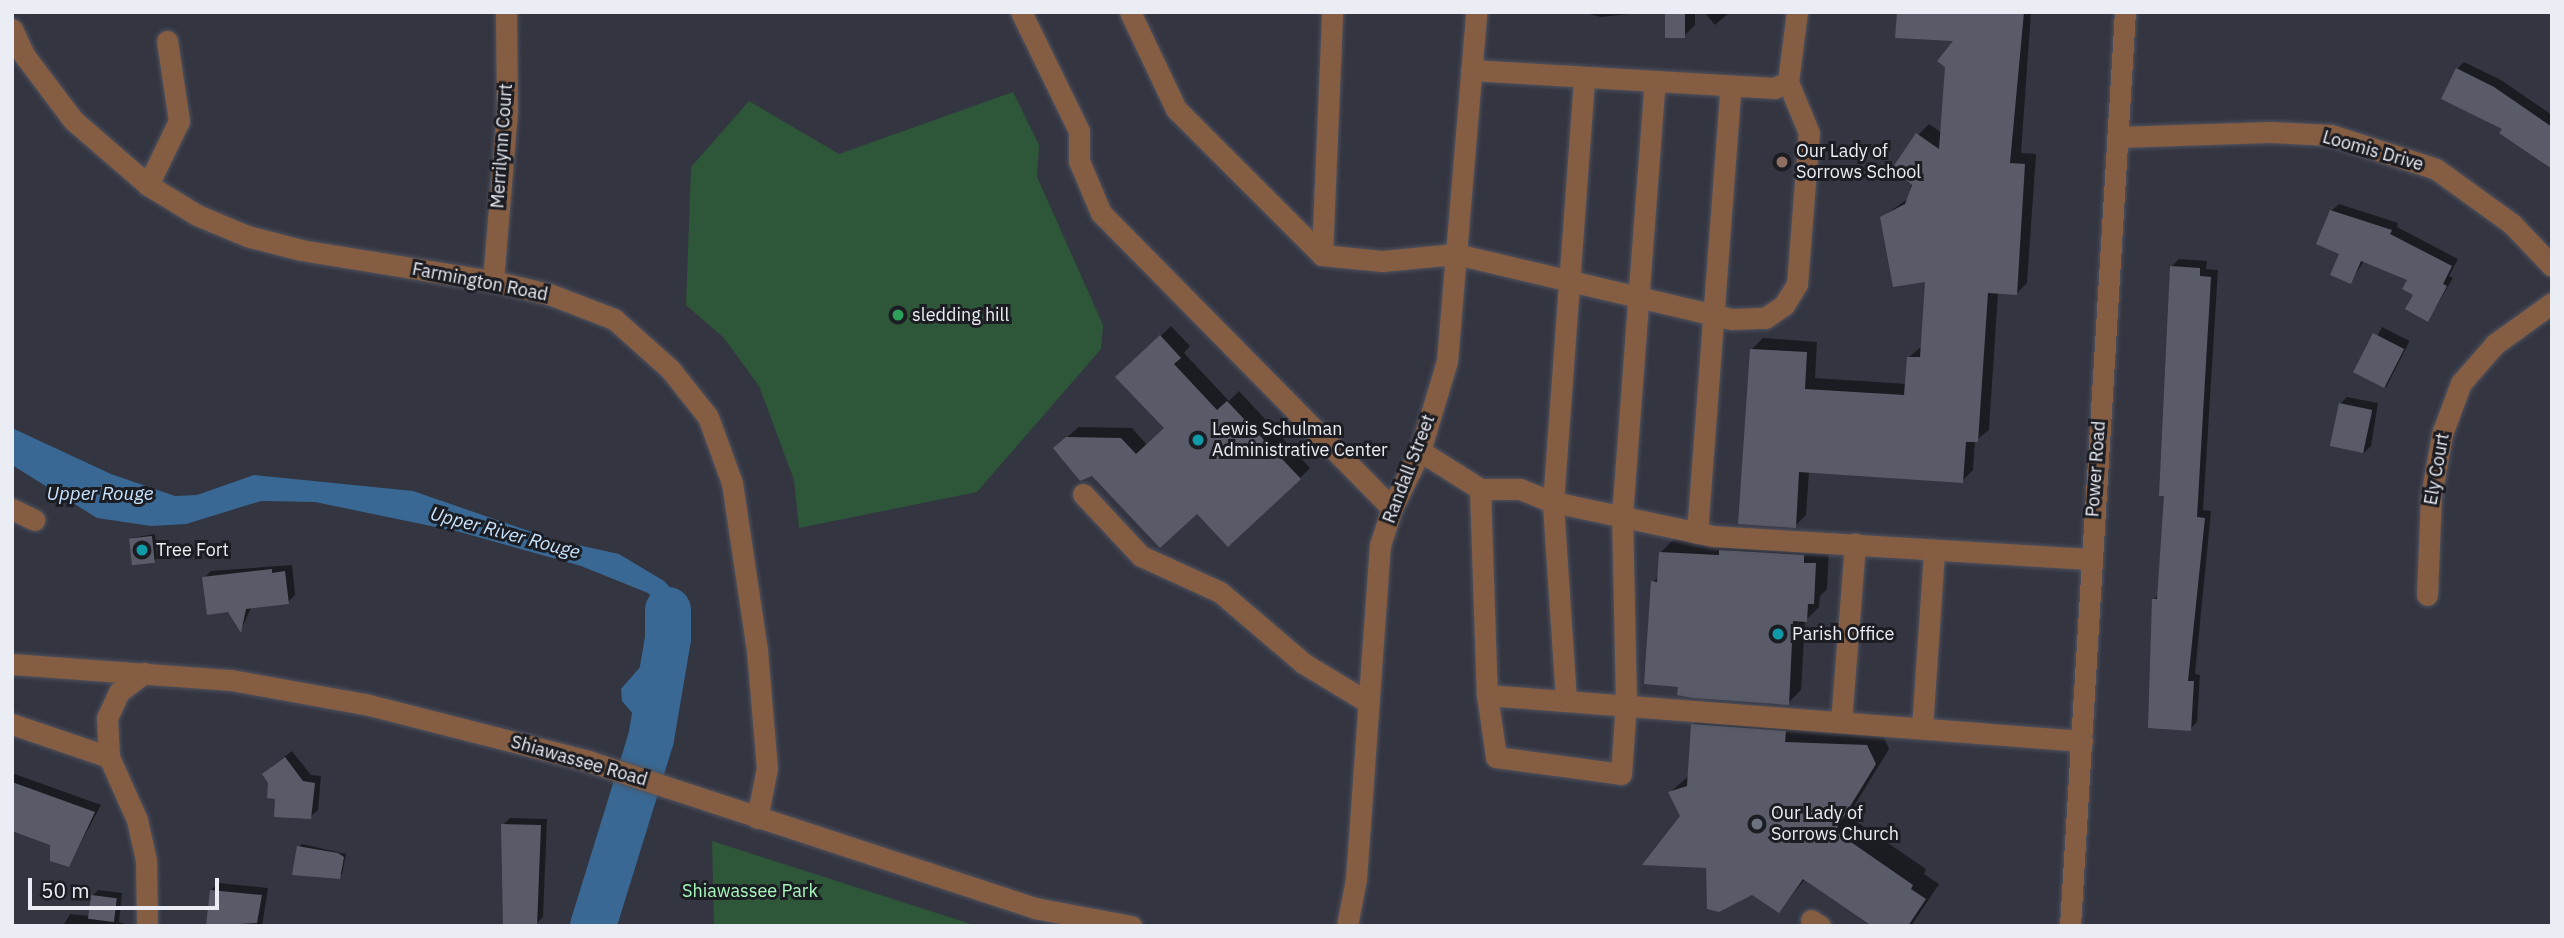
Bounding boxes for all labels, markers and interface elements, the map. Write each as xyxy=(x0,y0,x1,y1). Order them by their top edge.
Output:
street label: Merrilynn Court xyxy=(487,83,517,209)
street label: Loomis Drive xyxy=(2320,126,2426,176)
place label: Our Lady of Sorrows School xyxy=(1796,141,1921,184)
marker: Our Lady of Sorrows School xyxy=(1774,154,1790,170)
street label: Farmington Road xyxy=(410,258,550,306)
place label: sledding hill xyxy=(912,304,1009,326)
marker: sledding hill xyxy=(890,307,906,323)
street label: Randall Street xyxy=(1378,412,1440,526)
place label: Lewis Schulman Administrative Center xyxy=(1212,419,1388,462)
street label: Power Road xyxy=(2082,420,2110,518)
street label: Ely Court xyxy=(2420,431,2454,507)
marker: Lewis Schulman Administrative Center xyxy=(1190,432,1206,448)
water label: Upper Rouge xyxy=(46,483,154,505)
water label: Upper River Rouge xyxy=(428,502,582,564)
place label: Tree Fort xyxy=(156,539,229,561)
marker: Tree Fort xyxy=(134,542,150,558)
place label: Parish Office xyxy=(1792,623,1894,645)
marker: Parish Office xyxy=(1770,626,1786,642)
street label: Shiawassee Road xyxy=(508,731,650,791)
place label: Our Lady of Sorrows Church xyxy=(1771,803,1899,846)
marker: Our Lady of Sorrows Church xyxy=(1749,816,1765,832)
scale bar xyxy=(32,864,222,908)
text: 50 m xyxy=(41,876,90,904)
park label: Shiawassee Park xyxy=(682,880,818,902)

